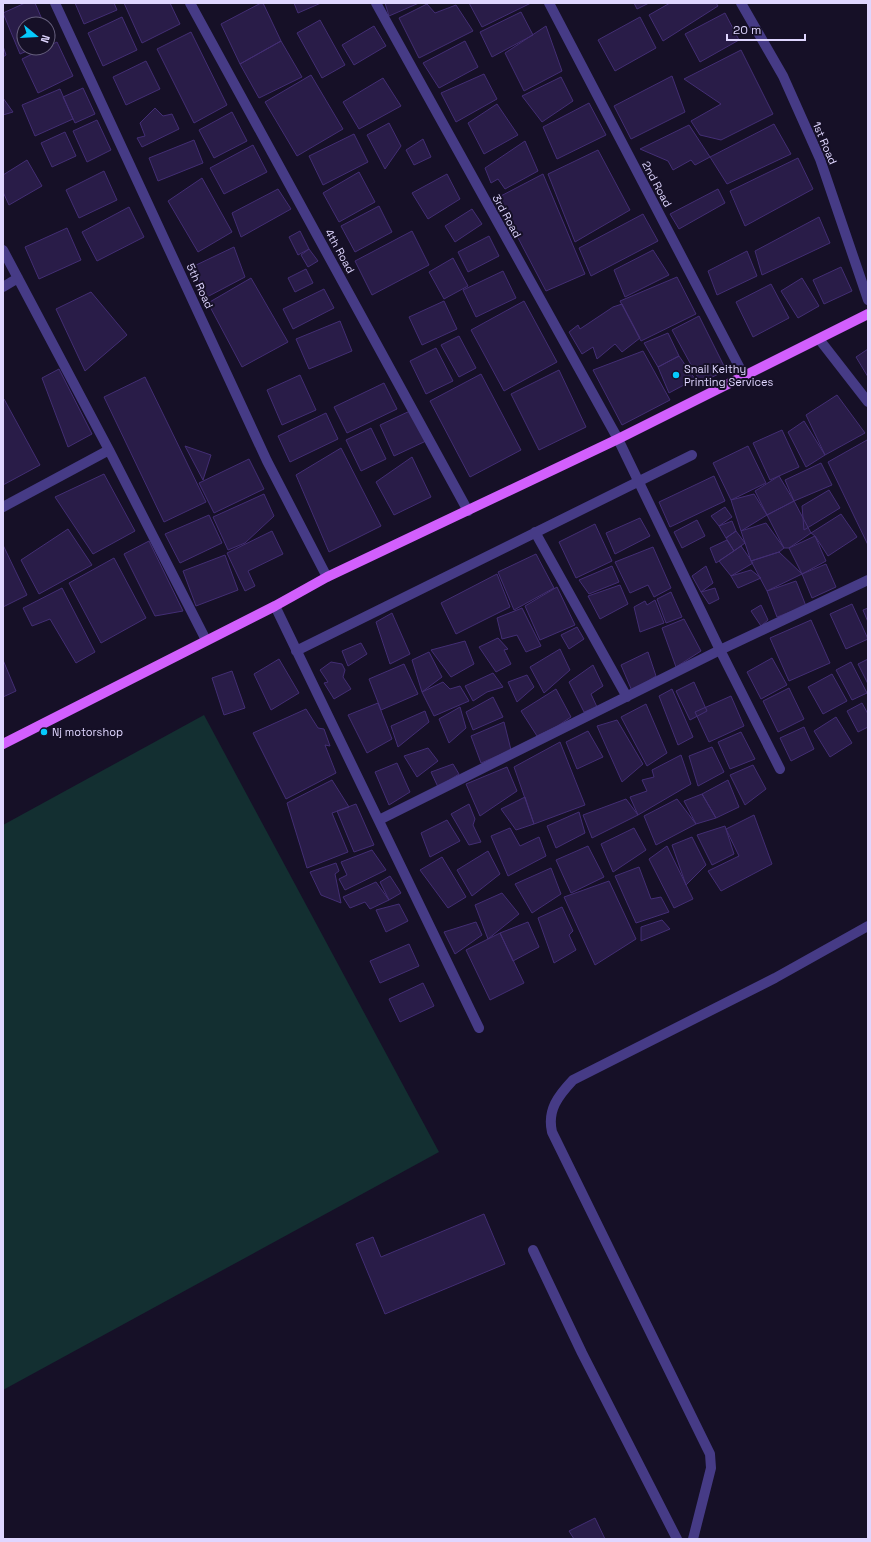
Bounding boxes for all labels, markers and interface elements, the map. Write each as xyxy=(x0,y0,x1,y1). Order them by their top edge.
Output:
north arrow xyxy=(16,16,56,56)
scale bar xyxy=(727,16,805,42)
text: 20 m xyxy=(733,22,761,38)
text: N xyxy=(38,33,53,45)
street label: 1st Road xyxy=(810,119,840,167)
street label: 2nd Road xyxy=(639,159,675,209)
street label: 3rd Road xyxy=(489,192,525,240)
street label: 4th Road xyxy=(322,226,358,276)
street label: 5th Road xyxy=(183,261,217,311)
place label: Snail Keithy Printing Services xyxy=(684,362,774,389)
marker: Snail Keithy Printing Services xyxy=(671,370,681,380)
place label: Nj motorshop xyxy=(52,725,123,739)
marker: Nj motorshop xyxy=(39,727,49,737)

